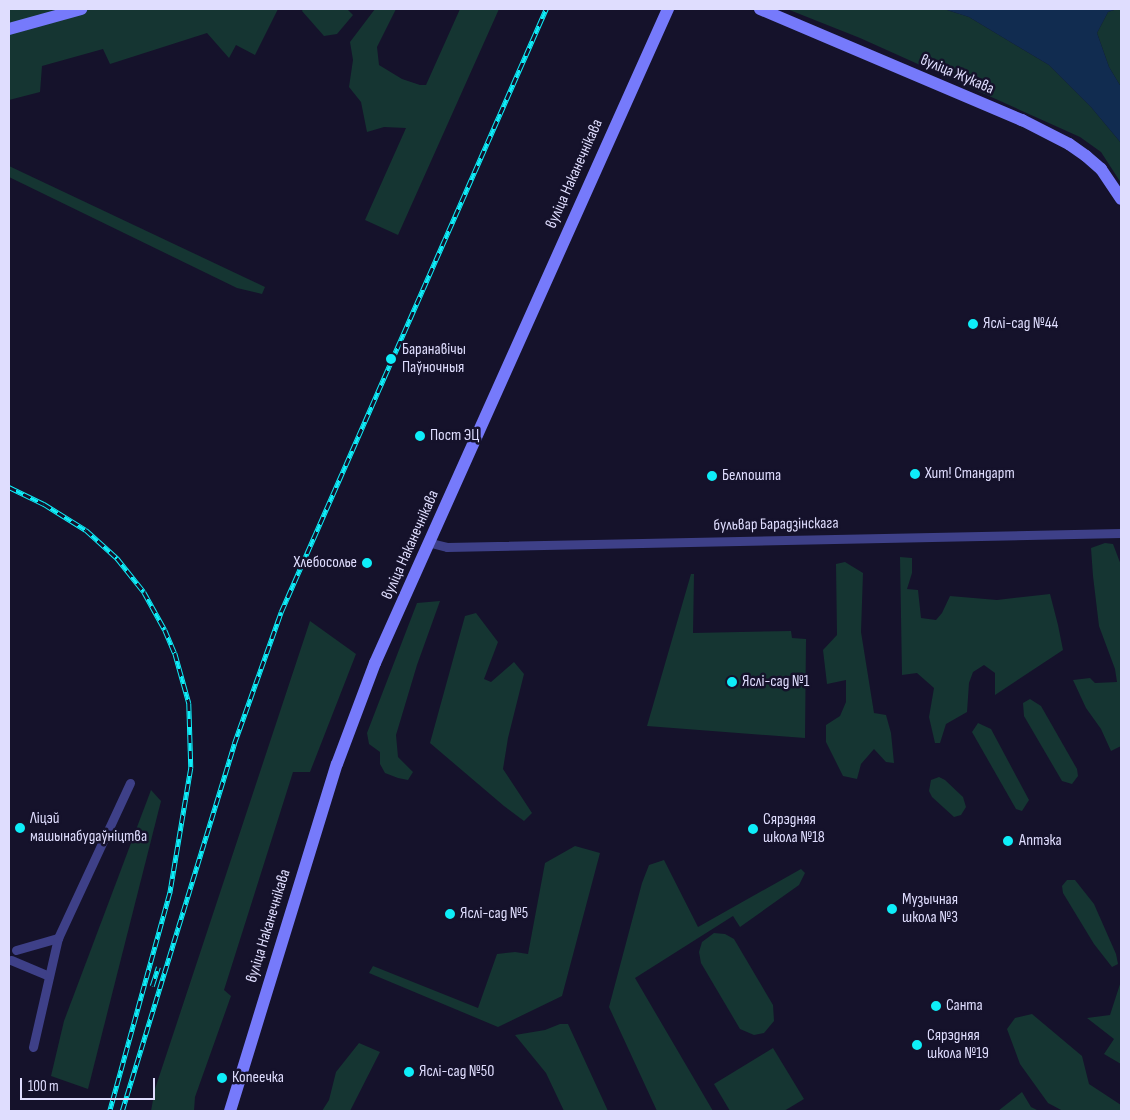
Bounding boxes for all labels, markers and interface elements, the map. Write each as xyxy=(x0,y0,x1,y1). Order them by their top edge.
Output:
street label: вуліца Жукава xyxy=(917,51,997,99)
street label: вуліца Наканечнікава xyxy=(542,116,608,232)
place label: Яслі-сад №44 xyxy=(983,314,1058,334)
marker: Яслі-сад №44 xyxy=(967,318,979,330)
place label: Баранавічы Паўночныя xyxy=(402,340,466,378)
marker: Баранавічы Паўночныя xyxy=(384,352,398,366)
place label: Пост ЭЦ xyxy=(430,426,479,446)
marker: Пост ЭЦ xyxy=(414,430,426,442)
place label: Хит! Стандарт xyxy=(925,464,1015,484)
place label: Белпошта xyxy=(722,466,781,486)
marker: Хит! Стандарт xyxy=(909,468,921,480)
marker: Белпошта xyxy=(706,470,718,482)
street label: вуліца Наканечнікава xyxy=(378,487,444,603)
street label: бульвар Барадзінскага xyxy=(713,514,839,536)
place label: Хлебосолье xyxy=(294,553,357,573)
marker: Хлебосолье xyxy=(361,557,373,569)
place label: Яслі-сад №1 xyxy=(742,672,809,692)
marker: Яслі-сад №1 xyxy=(726,676,738,688)
place label: Ліцэй машынабудаўніцтва xyxy=(30,809,147,847)
place label: Сярэдняя школа №18 xyxy=(763,810,825,848)
marker: Ліцэй машынабудаўніцтва xyxy=(14,822,26,834)
marker: Сярэдняя школа №18 xyxy=(747,823,759,835)
place label: Аптэка xyxy=(1019,831,1062,851)
marker: Аптэка xyxy=(1001,834,1015,848)
street label: вуліца Наканечнікава xyxy=(243,867,295,985)
place label: Музычная школа №3 xyxy=(902,890,958,928)
marker: Музычная школа №3 xyxy=(886,903,898,915)
place label: Яслі-сад №5 xyxy=(460,904,528,924)
marker: Яслі-сад №5 xyxy=(444,908,456,920)
place label: Санта xyxy=(946,996,983,1016)
marker: Санта xyxy=(930,1000,942,1012)
place label: Сярэдняя школа №19 xyxy=(927,1026,989,1064)
marker: Сярэдняя школа №19 xyxy=(911,1039,923,1051)
place label: Яслі-сад №50 xyxy=(419,1062,494,1082)
marker: Яслі-сад №50 xyxy=(403,1066,415,1078)
scale bar xyxy=(22,1068,158,1100)
place label: Копеечка xyxy=(232,1068,284,1088)
marker: Копеечка xyxy=(216,1072,228,1084)
text: 100 m xyxy=(28,1077,59,1096)

